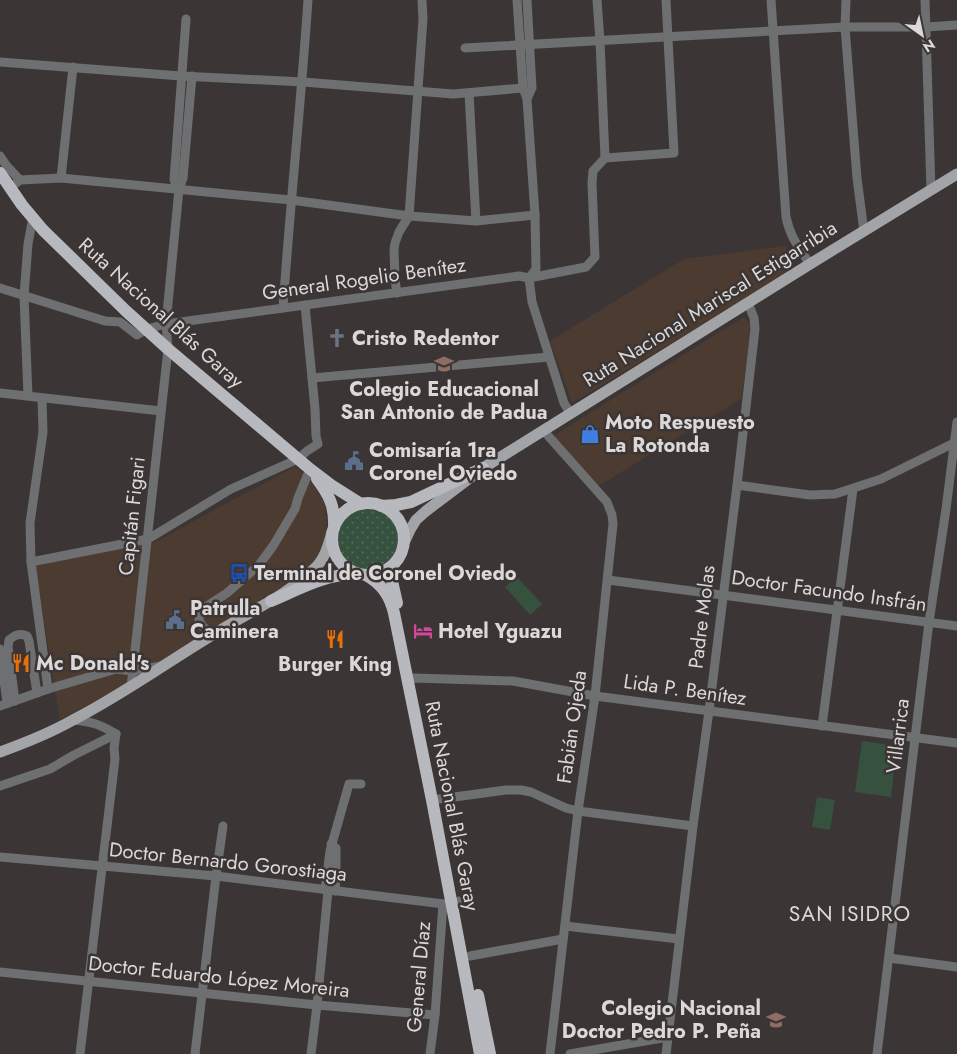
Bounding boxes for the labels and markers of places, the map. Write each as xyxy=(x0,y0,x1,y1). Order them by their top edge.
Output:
place label: Cristo Redentor xyxy=(352,324,500,353)
church icon: Cristo Redentor xyxy=(326,327,348,349)
school or university icon: Colegio Educacional San Antonio de Padua xyxy=(433,353,455,375)
place label: Colegio Educacional San Antonio de Padua xyxy=(340,375,548,427)
place label: Moto Respuesto La Rotonda xyxy=(605,408,755,460)
shop icon: Moto Respuesto La Rotonda xyxy=(579,423,601,445)
place label: Comisaría 1ra Coronel Oviedo xyxy=(369,436,517,488)
public building icon: Comisaría 1ra Coronel Oviedo xyxy=(343,450,365,472)
place label: Terminal de Coronel Oviedo xyxy=(254,559,517,588)
bus stop icon: Terminal de Coronel Oviedo xyxy=(228,562,250,584)
place label: Patrulla Caminera xyxy=(190,594,279,646)
public building icon: Patrulla Caminera xyxy=(164,609,186,631)
place label: Hotel Yguazu xyxy=(438,617,562,646)
hotel icon: Hotel Yguazu xyxy=(412,620,434,642)
restaurant icon: Burger King xyxy=(324,628,346,650)
place label: Mc Donald's xyxy=(36,649,149,678)
place label: Burger King xyxy=(278,650,392,679)
restaurant icon: Mc Donald's xyxy=(10,652,32,674)
place label: Colegio Nacional Doctor Pedro P. Peña xyxy=(562,994,761,1046)
school or university icon: Colegio Nacional Doctor Pedro P. Peña xyxy=(765,1009,787,1031)

